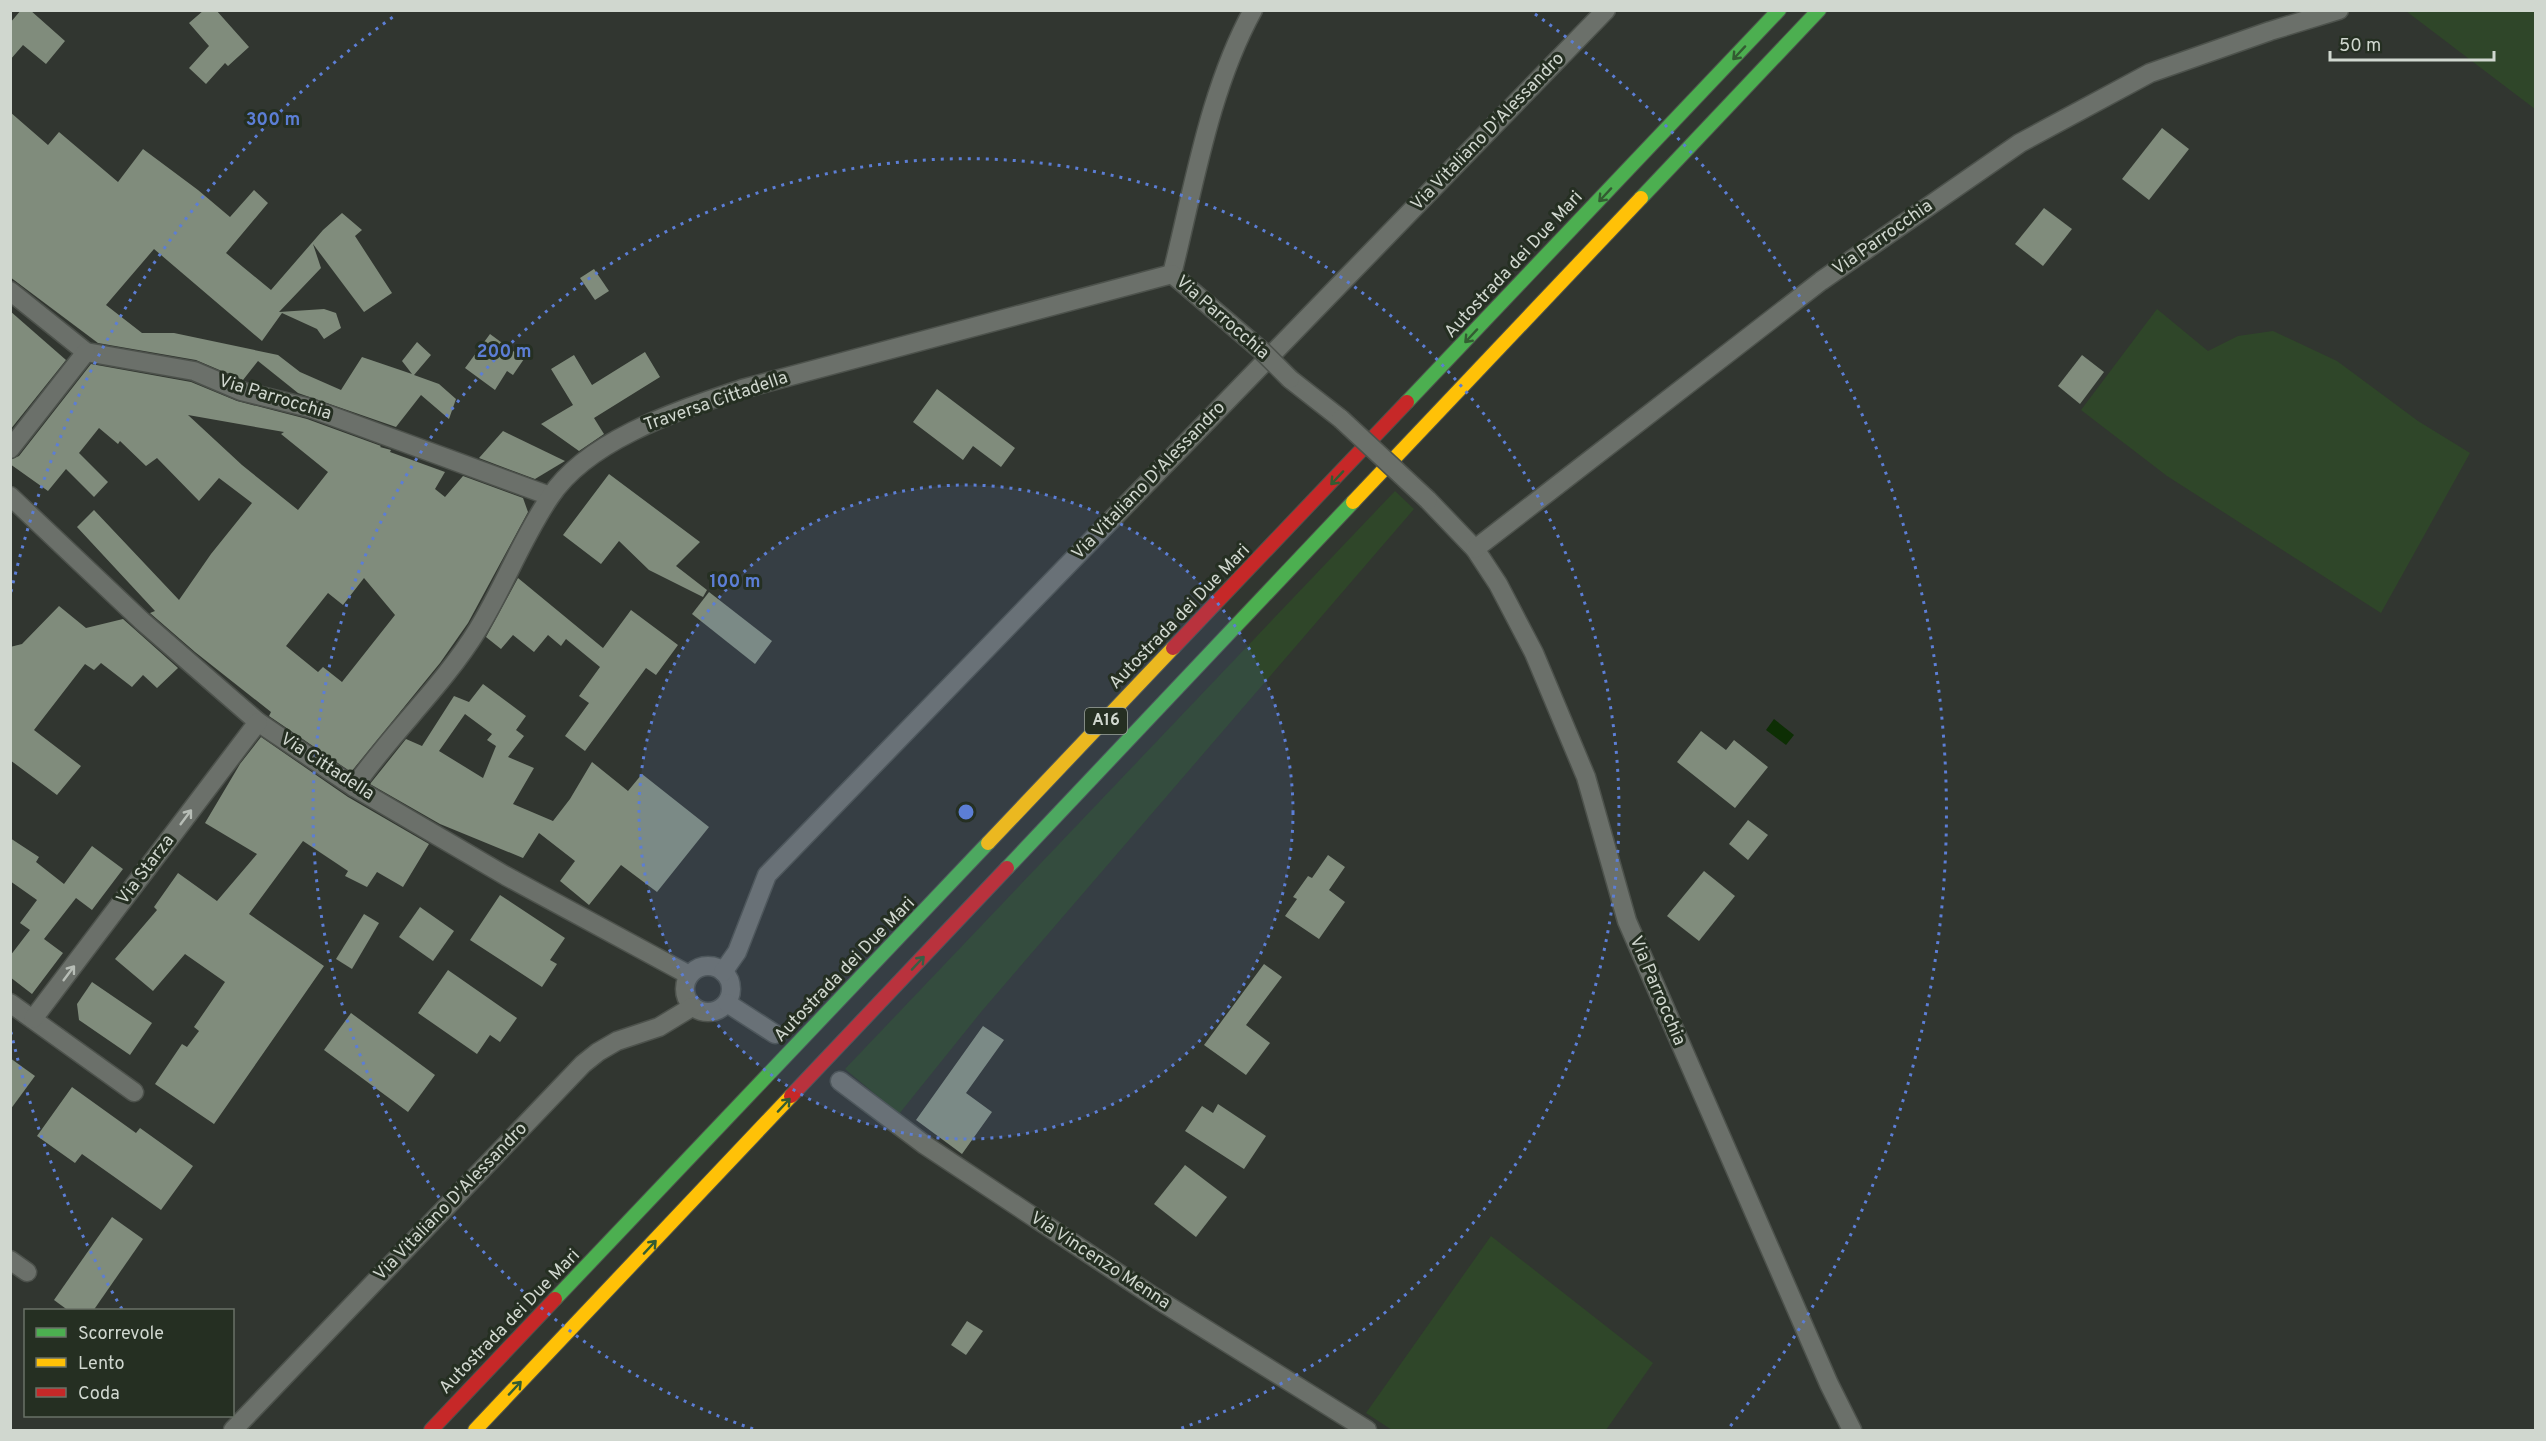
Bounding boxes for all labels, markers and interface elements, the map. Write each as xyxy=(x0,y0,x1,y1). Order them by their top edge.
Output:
scale bar xyxy=(2330,24,2494,62)
text: 50 m xyxy=(2339,35,2381,58)
one-way arrow xyxy=(1732,45,1746,60)
street label: Via Vitaliano D'Alessandro xyxy=(1406,48,1570,216)
text: 300 m xyxy=(246,109,300,132)
street label: Autostrada dei Due Mari xyxy=(1440,186,1588,344)
one-way arrow xyxy=(1598,187,1612,202)
street label: Via Parrocchia xyxy=(1829,195,1937,281)
street label: Via Parrocchia xyxy=(1170,271,1274,365)
one-way arrow xyxy=(1464,329,1478,344)
text: 200 m xyxy=(476,341,532,364)
street label: Traversa Cittadella xyxy=(641,367,791,437)
street label: Via Parrocchia xyxy=(216,370,334,426)
street label: Via Vitaliano D'Alessandro xyxy=(1067,397,1231,565)
one-way arrow xyxy=(1330,470,1344,485)
street label: Autostrada dei Due Mari xyxy=(1105,540,1255,694)
text: 100 m xyxy=(709,571,761,594)
road number: A16 xyxy=(1085,708,1127,734)
street label: Via Cittadella xyxy=(276,728,378,806)
centre of rings xyxy=(956,802,976,822)
one-way arrow xyxy=(179,809,192,825)
street label: Via Starza xyxy=(112,830,180,910)
street label: Autostrada dei Due Mari xyxy=(770,893,920,1047)
street label: Via Parrocchia xyxy=(1624,933,1690,1049)
one-way arrow xyxy=(911,956,925,971)
one-way arrow xyxy=(62,965,75,981)
one-way arrow xyxy=(776,1098,790,1113)
street label: Via Vitaliano D'Alessandro xyxy=(369,1118,533,1286)
street label: Via Vincenzo Menna xyxy=(1025,1207,1175,1315)
one-way arrow xyxy=(642,1239,657,1254)
street label: Autostrada dei Due Mari xyxy=(435,1245,585,1399)
legend xyxy=(24,1309,234,1417)
text: Scorrevole xyxy=(78,1323,164,1346)
text: Lento xyxy=(78,1353,124,1376)
one-way arrow xyxy=(508,1381,522,1396)
text: Coda xyxy=(78,1383,120,1406)

